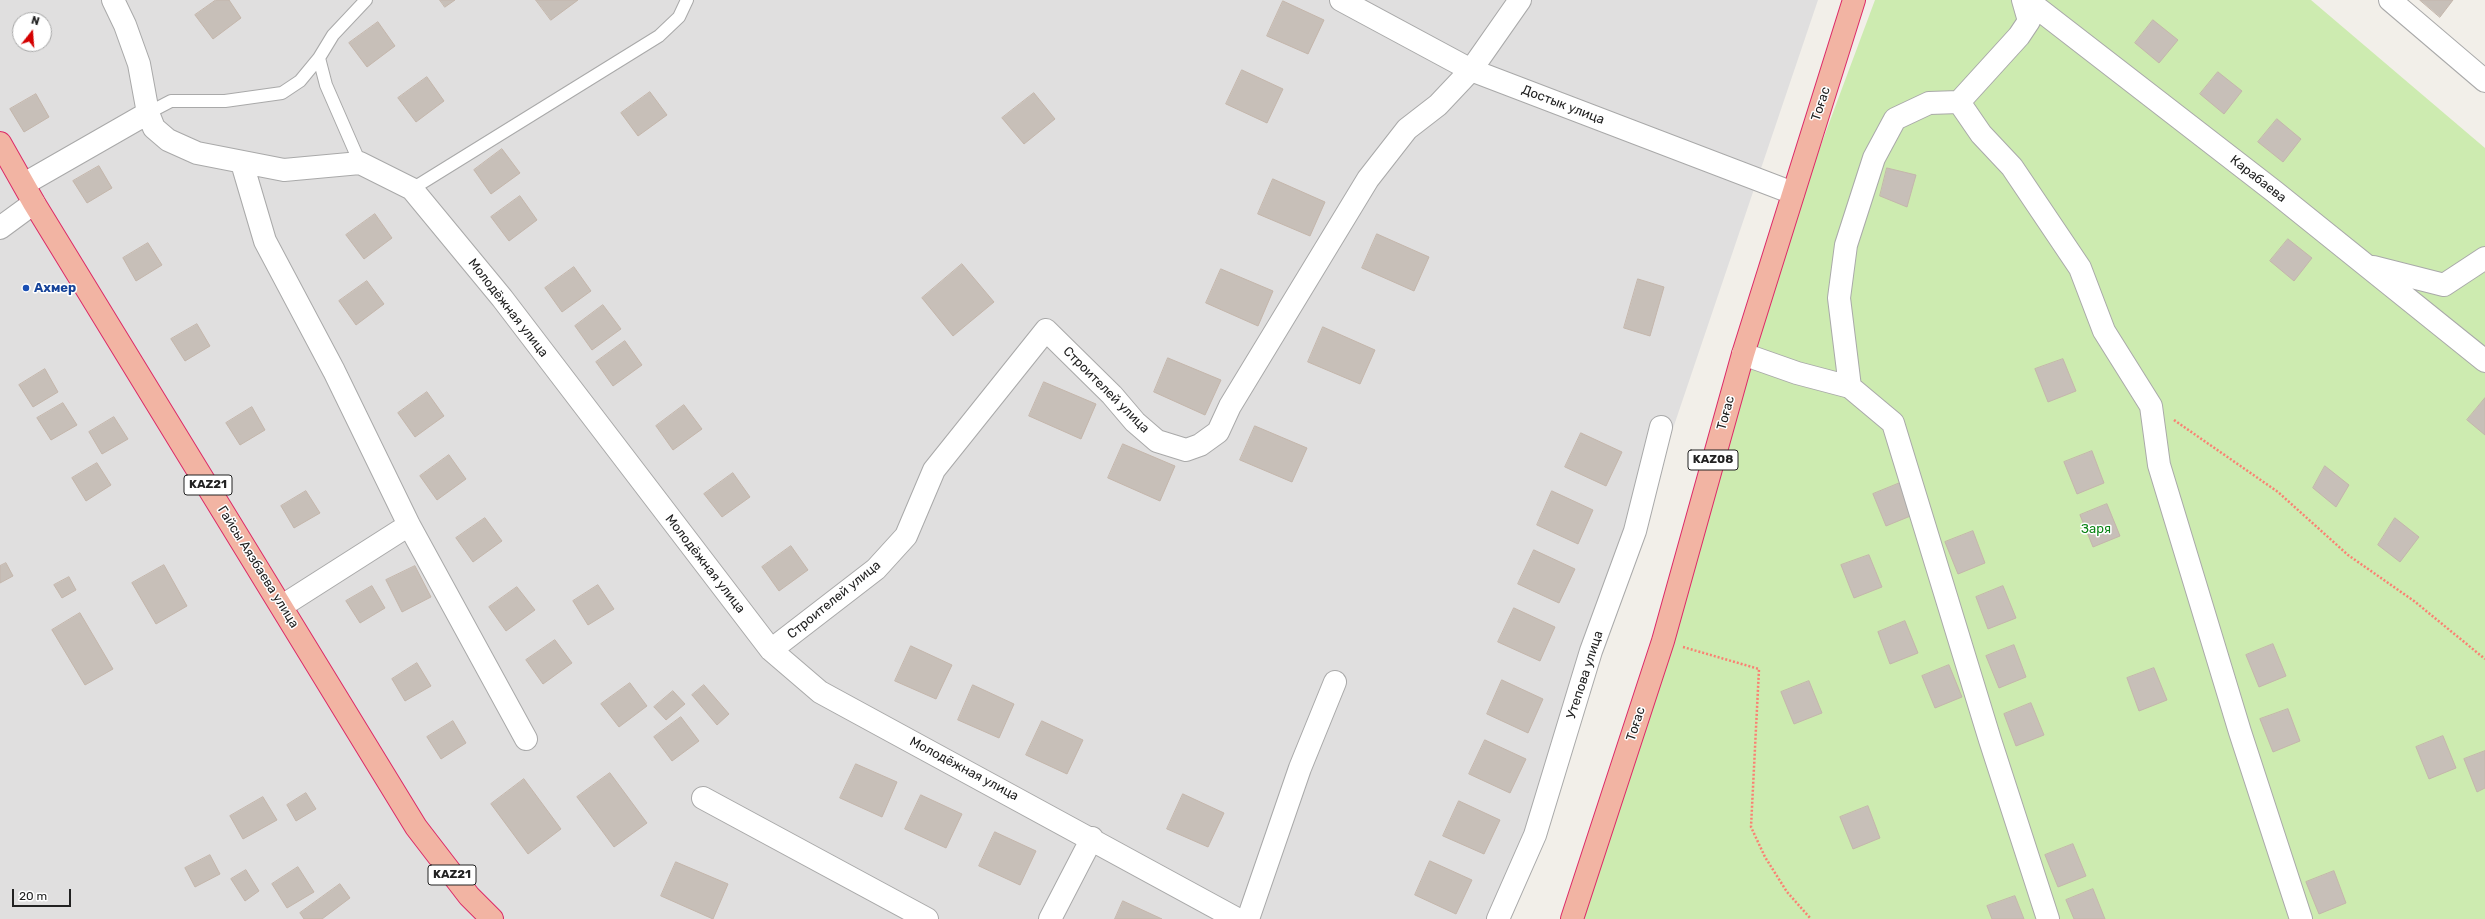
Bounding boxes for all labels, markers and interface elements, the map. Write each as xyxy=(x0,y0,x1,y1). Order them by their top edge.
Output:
north arrow xyxy=(12,12,52,52)
text: N xyxy=(30,14,41,28)
street label: Достык улица xyxy=(1519,82,1607,128)
street label: Тоғас xyxy=(1808,85,1834,123)
street label: Карабаева xyxy=(2227,152,2289,206)
street label: Молодёжная улица xyxy=(465,256,551,360)
place label: Ахмер xyxy=(34,280,76,296)
marker: Ахмер xyxy=(21,283,31,293)
street label: Строителей улица xyxy=(1060,344,1152,436)
street label: Тоғас xyxy=(1714,394,1738,432)
road number: KAZ08 xyxy=(1688,450,1738,470)
road number: KAZ21 xyxy=(184,475,232,495)
street label: Гайсы Аязбаева улица xyxy=(214,503,302,631)
street label: Молодёжная улица xyxy=(662,512,748,616)
park label: Заря xyxy=(2081,521,2111,537)
street label: Строителей улица xyxy=(784,558,884,642)
street label: Утепова улица xyxy=(1563,629,1607,721)
street label: Тоғас xyxy=(1623,705,1649,743)
street label: Молодёжная улица xyxy=(907,734,1021,804)
road number: KAZ21 xyxy=(428,865,476,885)
scale bar xyxy=(14,881,73,907)
text: 20 m xyxy=(19,889,47,903)

